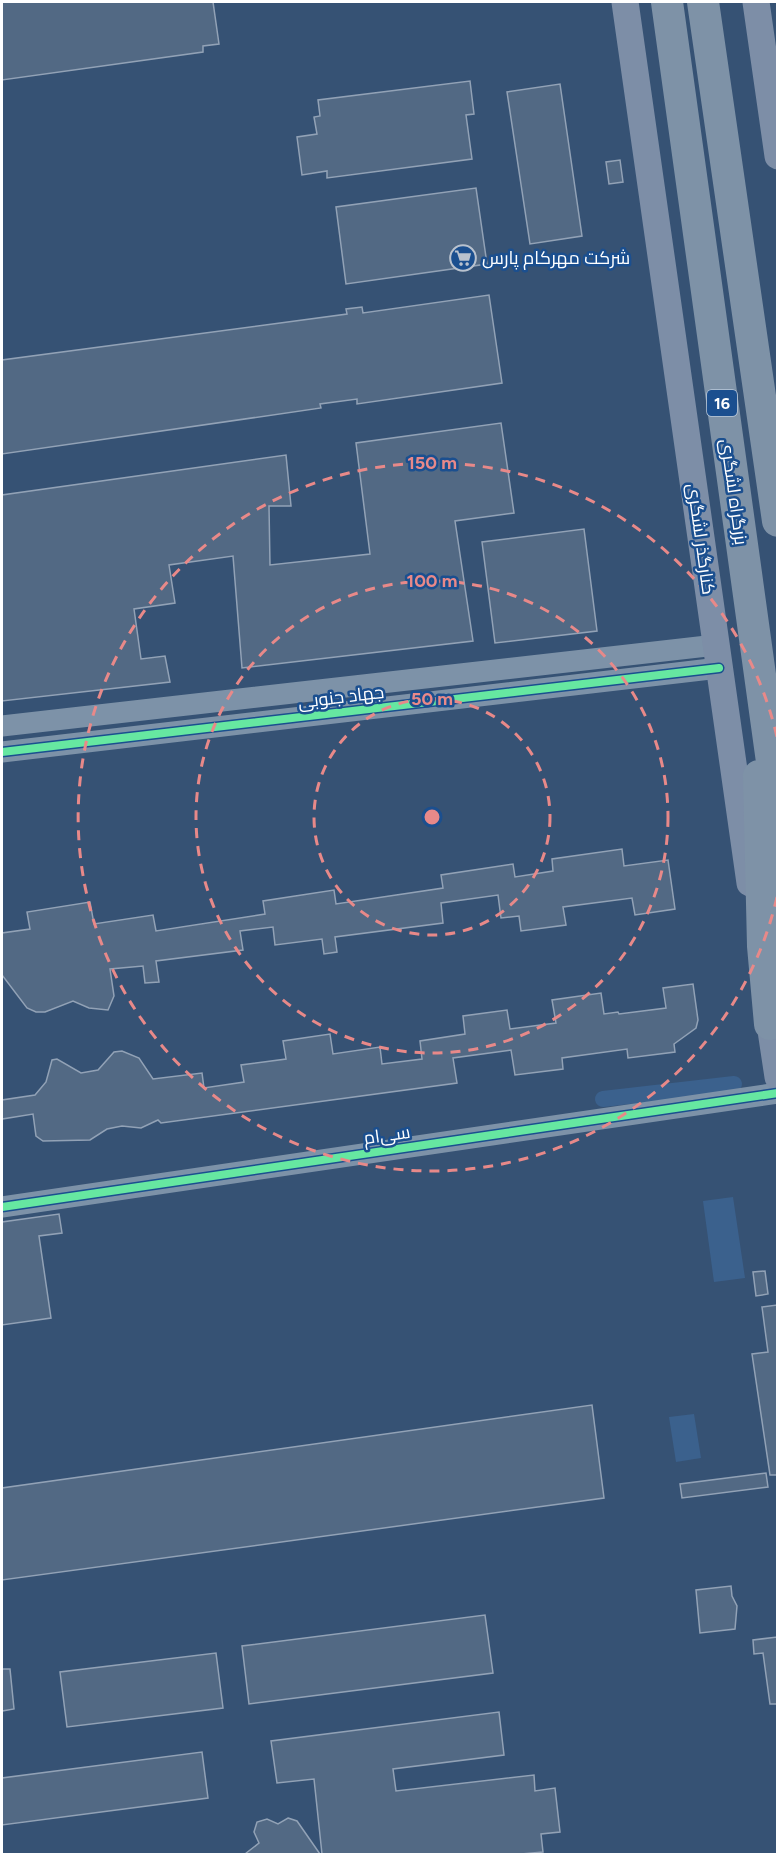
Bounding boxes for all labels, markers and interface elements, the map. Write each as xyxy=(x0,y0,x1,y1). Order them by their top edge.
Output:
supermarket icon: شرکت مهرکام پارس xyxy=(448,243,478,273)
place label: شرکت مهرکام پارس xyxy=(482,247,630,270)
road number: 16 xyxy=(707,390,737,416)
street label: بزرگراه لشگری xyxy=(716,437,752,547)
text: 150 m xyxy=(407,452,457,474)
street label: کنارگذر لشگری xyxy=(682,482,720,596)
text: 100 m xyxy=(407,570,457,592)
street label: جهاد جنوبی xyxy=(297,681,385,713)
text: 50 m xyxy=(411,688,453,710)
centre of rings xyxy=(422,807,442,827)
street label: سی‌ام xyxy=(362,1121,412,1150)

